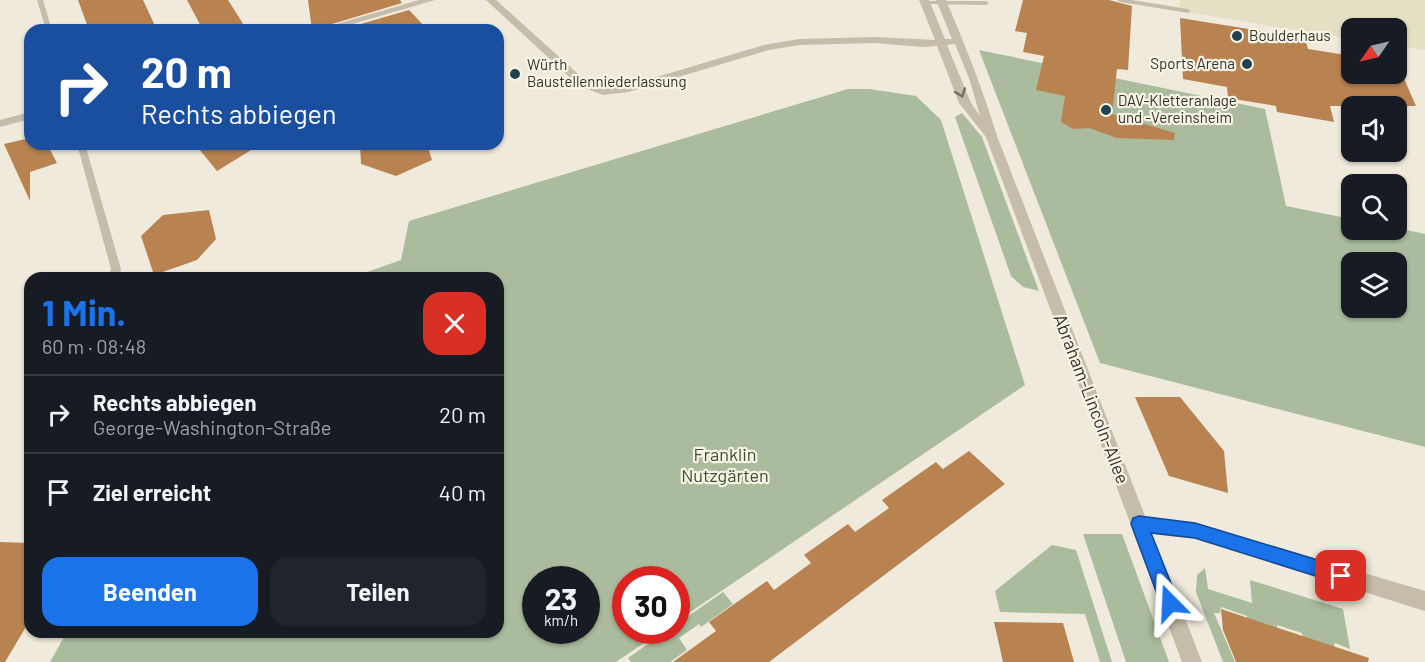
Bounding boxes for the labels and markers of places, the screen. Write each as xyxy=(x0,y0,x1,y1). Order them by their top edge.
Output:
place label: Boulderhaus xyxy=(1249,26,1331,44)
marker: Boulderhaus xyxy=(1230,29,1244,43)
place label: Sports Arena xyxy=(1150,54,1235,72)
place label: Würth Baustellenniederlassung xyxy=(527,55,686,90)
marker: Sports Arena xyxy=(1240,57,1254,71)
marker: Würth Baustellenniederlassung xyxy=(508,67,522,81)
place label: DAV-Kletteranlage und -Vereinsheim xyxy=(1118,91,1237,126)
marker: DAV-Kletteranlage und -Vereinsheim xyxy=(1099,103,1113,117)
pin xyxy=(1315,550,1366,601)

